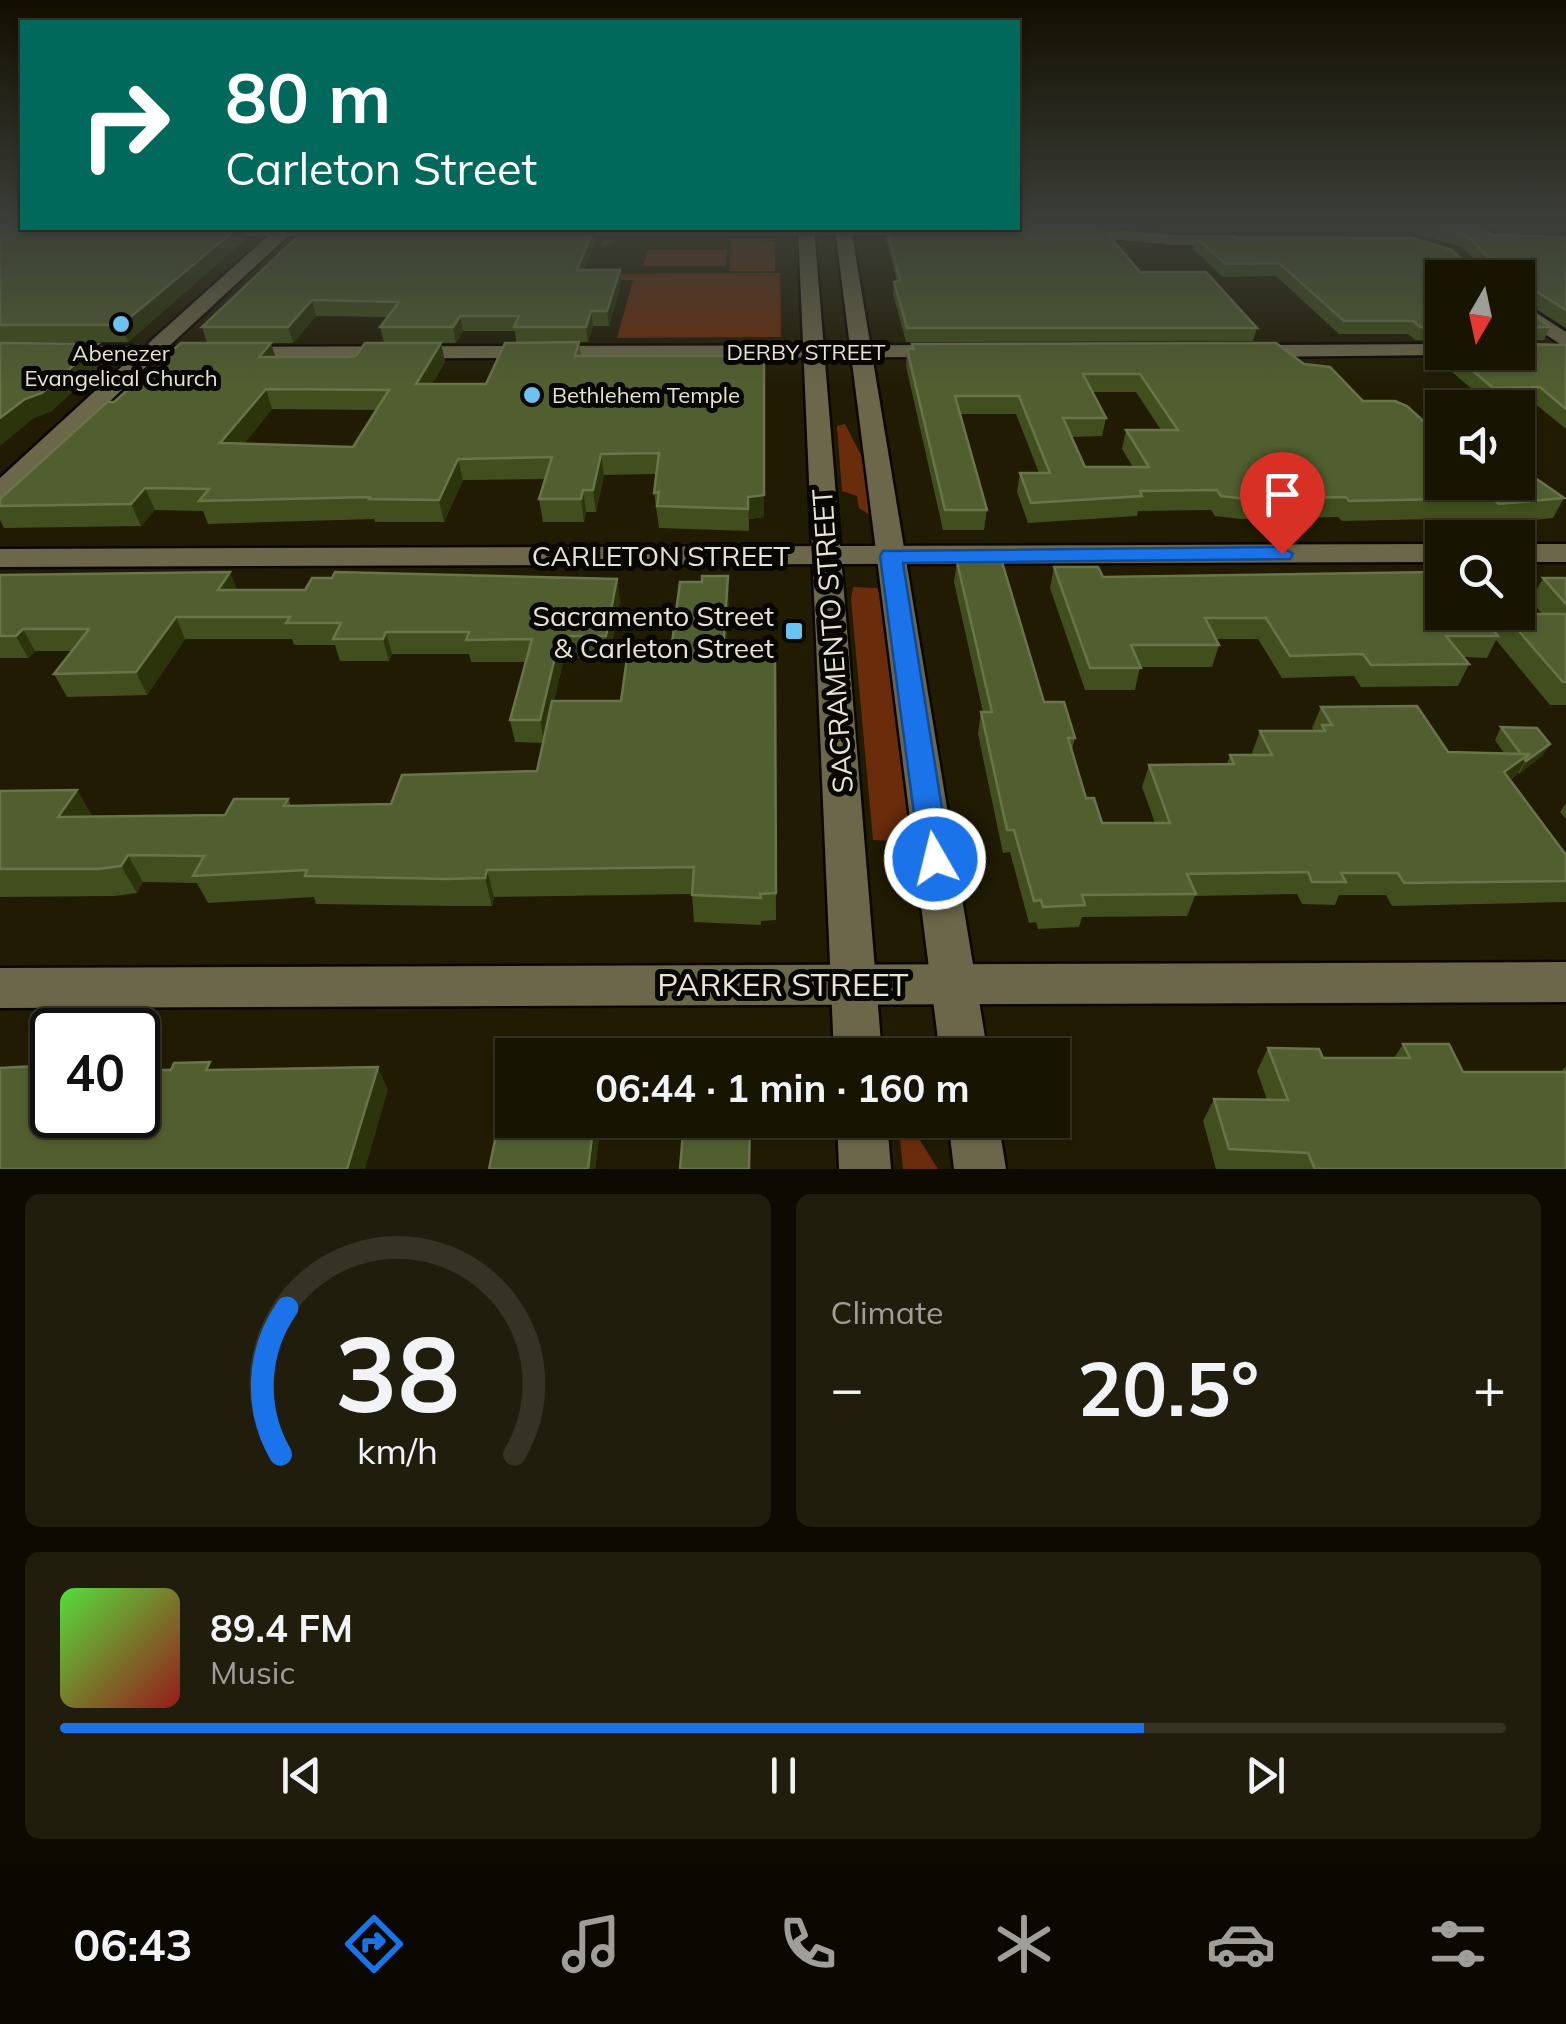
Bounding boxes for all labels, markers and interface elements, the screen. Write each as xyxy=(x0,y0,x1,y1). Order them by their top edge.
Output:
text: 80 m xyxy=(225,53,391,141)
icon: right xyxy=(60,60,190,190)
text: Carleton Street xyxy=(225,140,537,196)
north arrow xyxy=(1425,260,1535,370)
map controls xyxy=(1425,260,1535,630)
marker: Abenezer Evangelical Church xyxy=(110,313,132,335)
street label: DERBY STREET xyxy=(726,338,886,366)
place label: Abenezer Evangelical Church xyxy=(24,339,218,392)
place label: Bethlehem Temple xyxy=(552,381,740,409)
marker: Bethlehem Temple xyxy=(521,384,543,406)
button: sound xyxy=(1425,390,1535,500)
pin xyxy=(1240,452,1325,555)
icon: arrive xyxy=(1255,467,1310,522)
street label: SACRAMENTO STREET xyxy=(804,487,860,794)
button: search xyxy=(1425,520,1535,630)
street label: CARLETON STREET xyxy=(532,538,790,573)
place label: Sacramento Street & Carleton Street xyxy=(532,598,774,665)
marker: Sacramento Street & Carleton Street xyxy=(783,620,805,642)
position arrow xyxy=(883,807,987,911)
street label: PARKER STREET xyxy=(657,964,909,1004)
speed limit sign: 40 xyxy=(30,1008,160,1138)
text: 06:44 · 1 min · 160 m xyxy=(595,1064,970,1112)
text: Climate xyxy=(831,1292,943,1332)
text: 38 xyxy=(335,1307,460,1438)
text: 20.5° xyxy=(1077,1341,1259,1435)
text: − xyxy=(831,1353,864,1422)
text: + xyxy=(1473,1353,1506,1422)
text: km/h xyxy=(357,1428,438,1473)
text: 89.4 FM xyxy=(210,1604,353,1652)
text: Music xyxy=(210,1652,295,1692)
icon: previous xyxy=(274,1748,329,1803)
icon: pause xyxy=(756,1748,811,1803)
icon: next xyxy=(1238,1748,1293,1803)
icon: directions xyxy=(339,1909,409,1979)
icon: music xyxy=(556,1909,626,1979)
icon: phone xyxy=(773,1909,843,1979)
icon: climate xyxy=(989,1909,1059,1979)
icon: car xyxy=(1206,1909,1276,1979)
icon: filters xyxy=(1423,1909,1493,1979)
text: 06:43 xyxy=(73,1916,193,1972)

